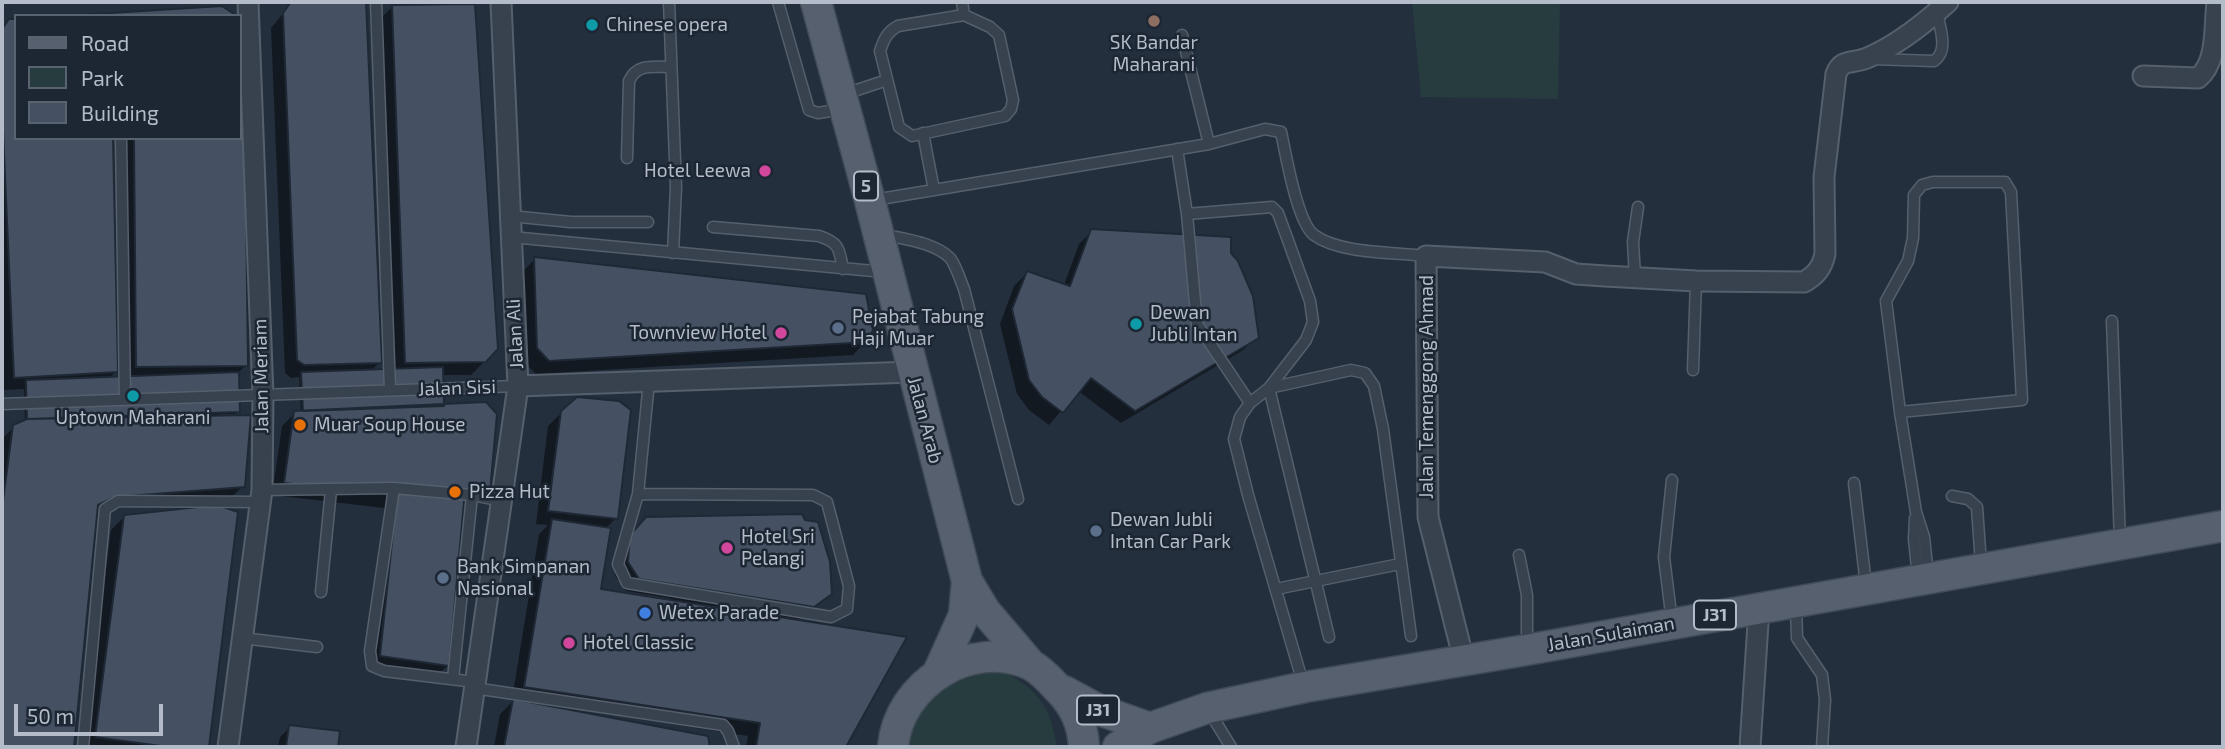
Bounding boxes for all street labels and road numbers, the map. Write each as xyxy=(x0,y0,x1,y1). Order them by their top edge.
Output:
road number: 5 xyxy=(854,172,878,201)
street label: Jalan Temenggong Ahmad xyxy=(1416,275,1438,499)
street label: Jalan Ali xyxy=(502,298,528,370)
street label: Jalan Meriam xyxy=(249,319,273,433)
street label: Jalan Arab xyxy=(902,374,948,466)
street label: Jalan Sisi xyxy=(418,375,496,401)
road number: J31 xyxy=(1694,600,1736,630)
street label: Jalan Sulaiman xyxy=(1546,612,1676,656)
road number: J31 xyxy=(1077,696,1119,724)

